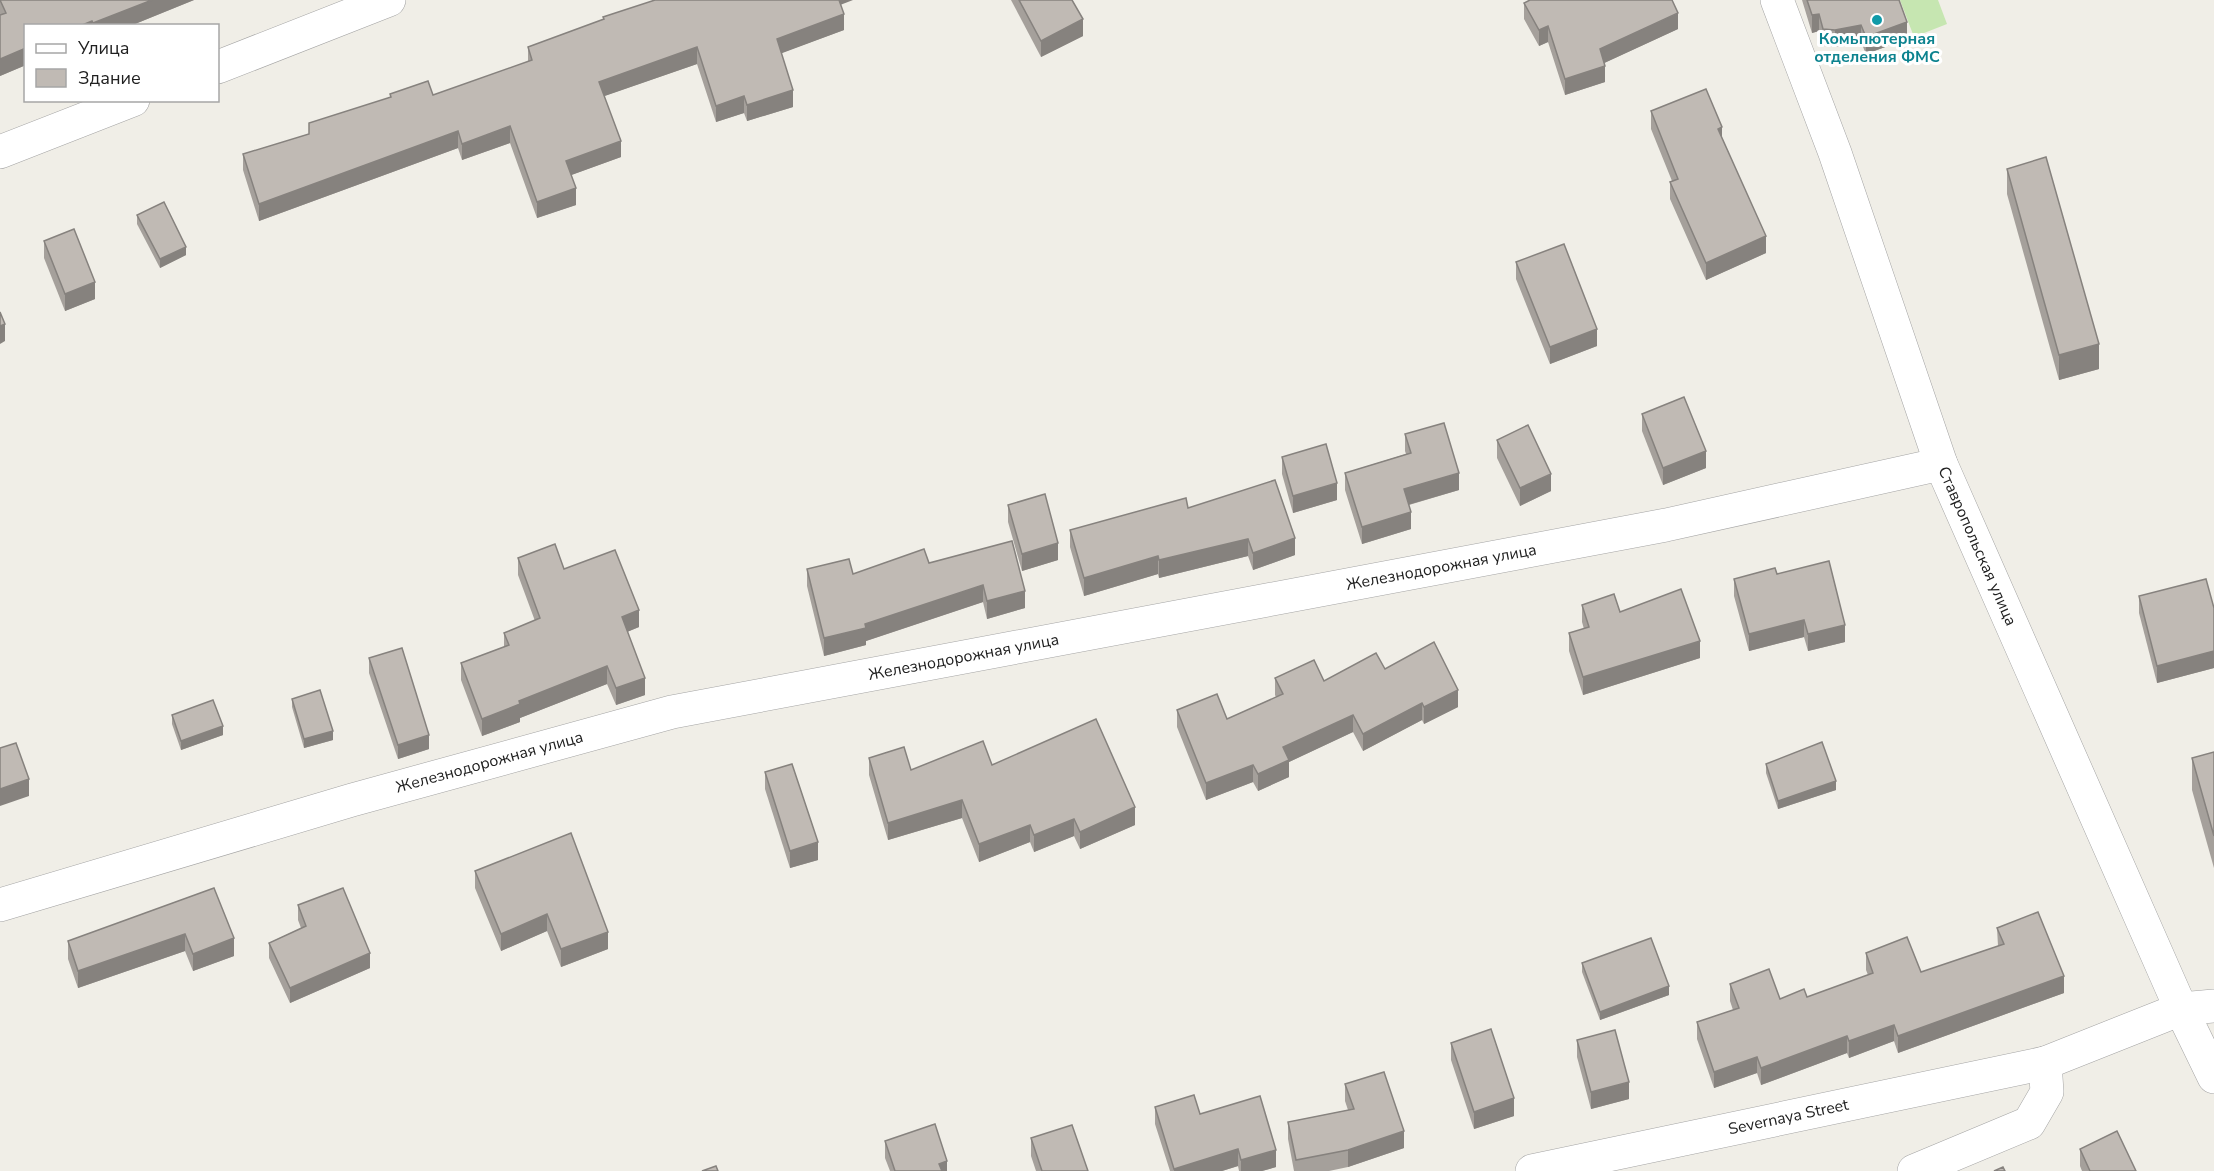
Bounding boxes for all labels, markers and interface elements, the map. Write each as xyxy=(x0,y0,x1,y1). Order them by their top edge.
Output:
marker: Комьпютерная отделения ФМС xyxy=(1870,13,1884,27)
legend xyxy=(24,24,219,102)
place label: Комьпютерная отделения ФМС xyxy=(1814,28,1940,68)
text: Улица xyxy=(77,36,129,60)
text: Здание xyxy=(78,66,141,90)
street label: Ставропольская улица xyxy=(1932,463,2022,629)
street label: Железнодорожная улица xyxy=(1344,539,1538,596)
street label: Железнодорожная улица xyxy=(867,628,1061,686)
street label: Железнодорожная улица xyxy=(393,726,586,798)
street label: Severnaya Street xyxy=(1726,1094,1851,1140)

